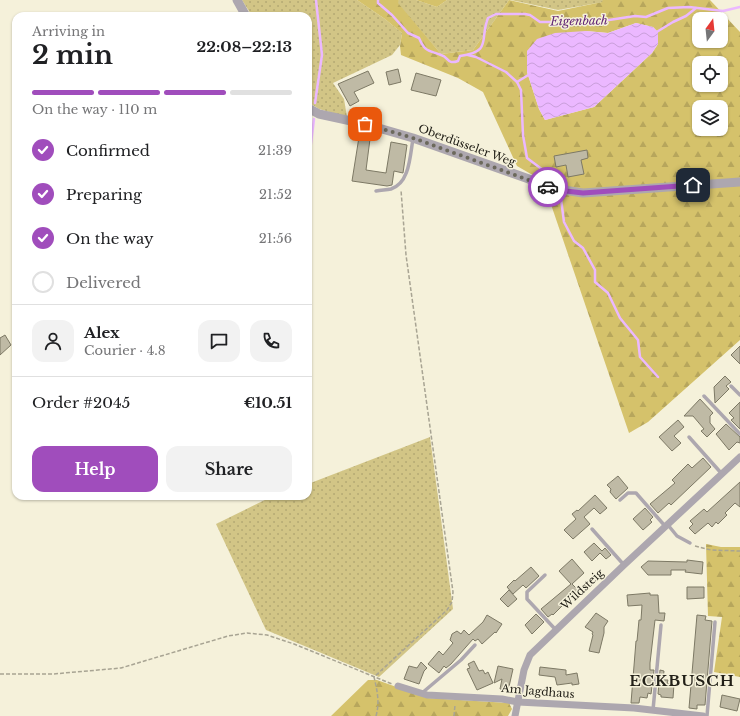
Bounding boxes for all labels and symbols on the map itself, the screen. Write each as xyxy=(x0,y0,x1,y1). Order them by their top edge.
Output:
water label: Eigenbach xyxy=(549,12,608,29)
north arrow xyxy=(692,12,728,48)
pin xyxy=(348,107,382,141)
street label: Oberdüsseler Weg xyxy=(416,121,518,169)
courier xyxy=(528,167,568,207)
pin xyxy=(676,168,710,202)
street label: Wildsteig xyxy=(557,565,607,613)
district label: ECKBUSCH xyxy=(629,671,735,690)
street label: Am Jagdhaus xyxy=(500,681,575,701)

